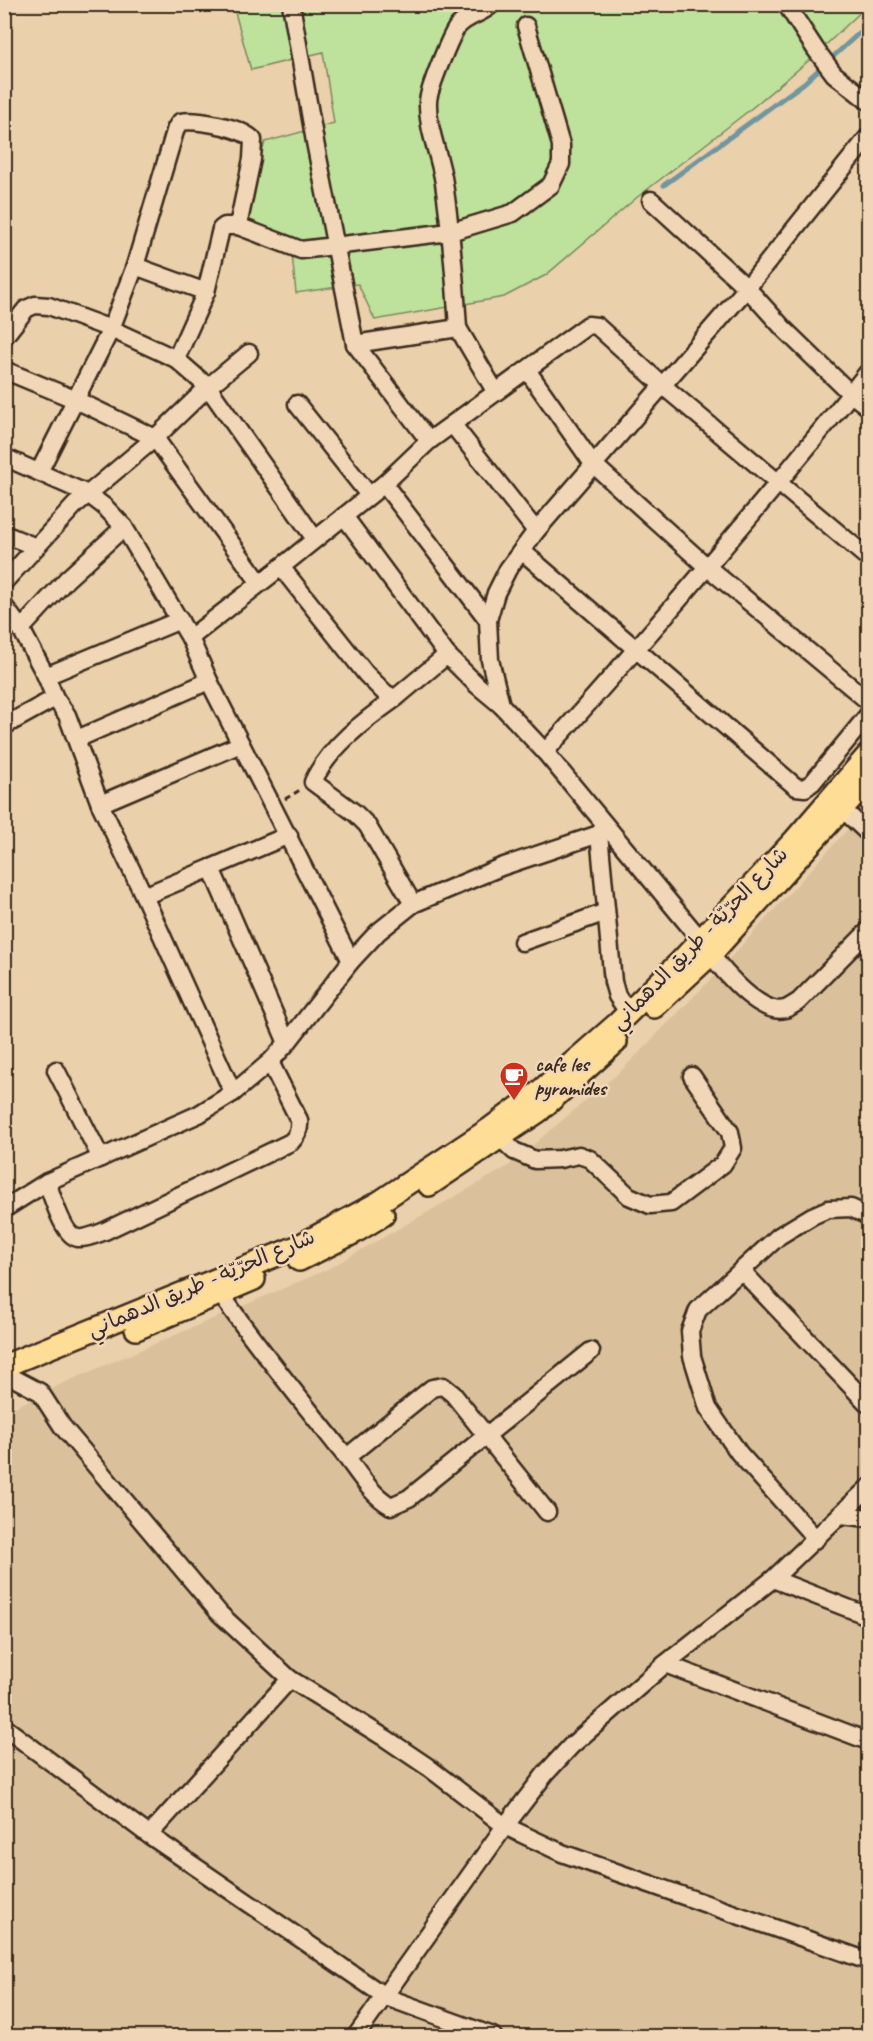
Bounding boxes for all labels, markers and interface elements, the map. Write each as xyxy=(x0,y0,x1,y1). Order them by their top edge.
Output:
street label: شارع الحرّيّة - طريق الدهماني xyxy=(605,841,798,1039)
place label: cafe les pyramides xyxy=(535,1051,609,1102)
cafe icon: cafe les pyramides xyxy=(498,1060,530,1102)
street label: شارع الحرّيّة - طريق الدهماني xyxy=(83,1223,321,1348)

